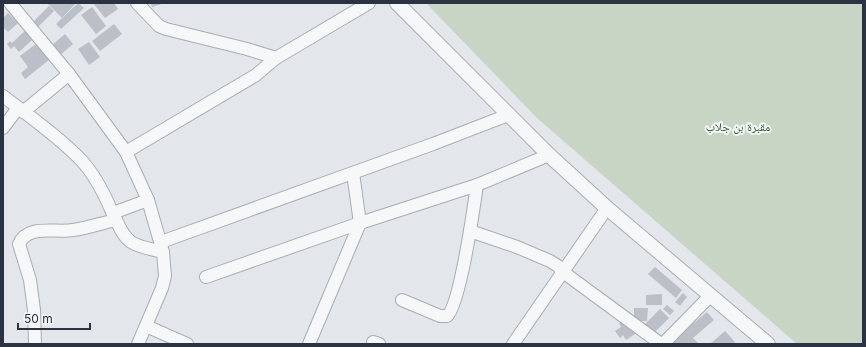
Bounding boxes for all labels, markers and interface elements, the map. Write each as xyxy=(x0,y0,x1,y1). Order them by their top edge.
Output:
park label: مقبرة بن جلاب xyxy=(706,119,770,134)
scale bar xyxy=(18,305,90,331)
text: 50 m xyxy=(24,311,53,326)

